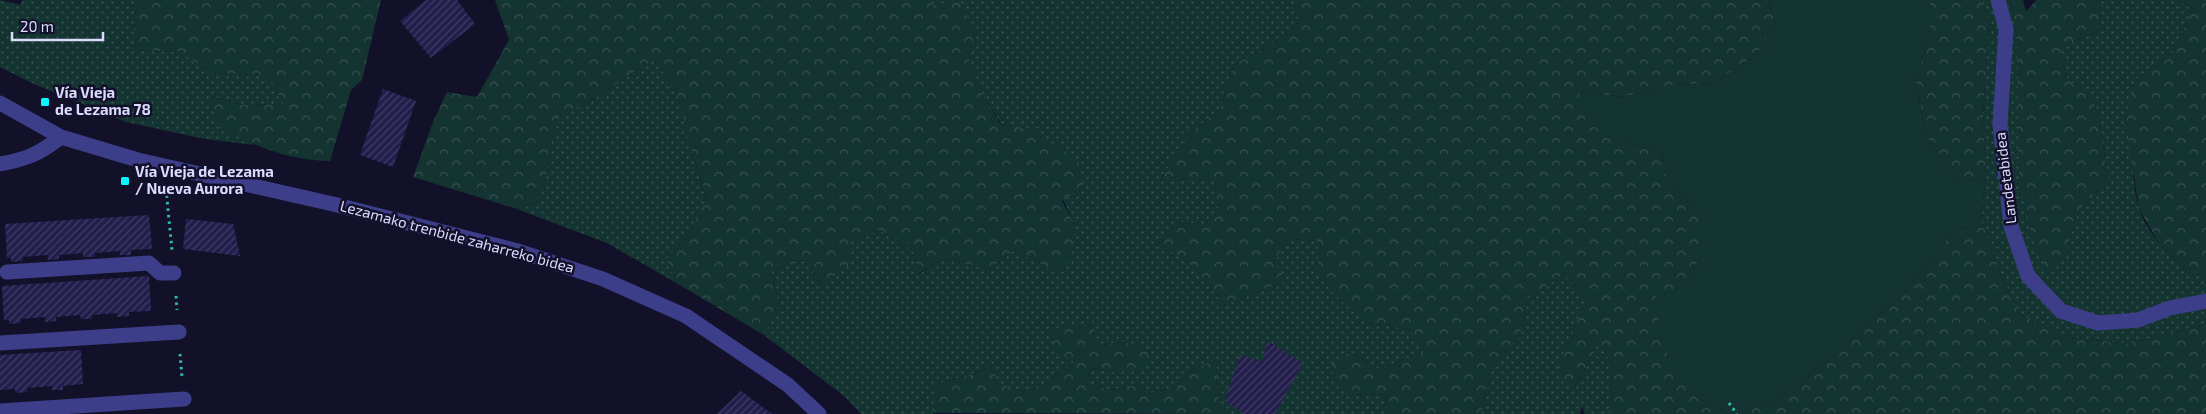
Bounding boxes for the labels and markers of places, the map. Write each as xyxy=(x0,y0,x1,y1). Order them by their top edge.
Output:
place label: Vía Vieja de Lezama 78 xyxy=(55,83,151,118)
marker: Vía Vieja de Lezama 78 xyxy=(39,96,51,108)
place label: Vía Vieja de Lezama / Nueva Aurora xyxy=(135,162,274,197)
marker: Vía Vieja de Lezama / Nueva Aurora xyxy=(119,175,131,187)

